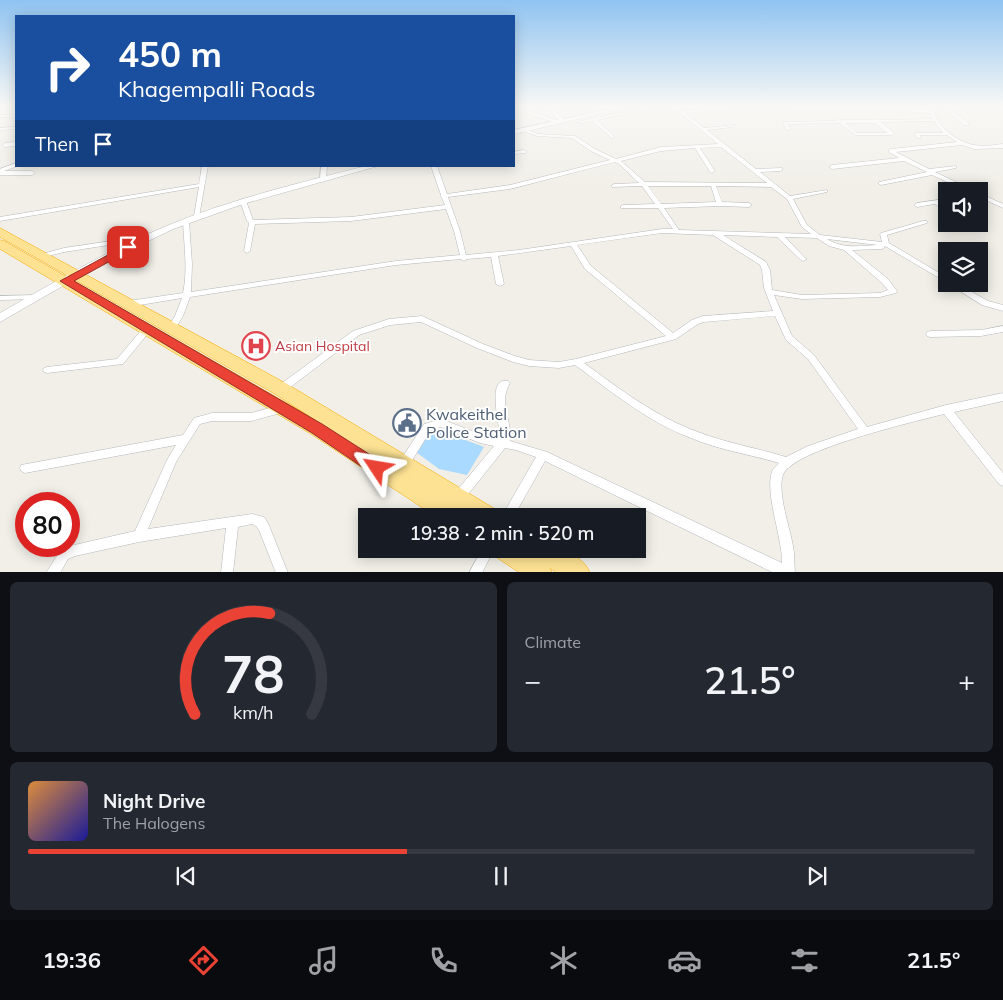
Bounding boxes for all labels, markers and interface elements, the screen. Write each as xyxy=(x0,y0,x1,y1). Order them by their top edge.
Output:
text: 450 m xyxy=(118,32,222,76)
icon: right xyxy=(35,35,100,100)
text: Khagempalli Roads xyxy=(118,75,315,103)
icon: arrive xyxy=(89,130,117,158)
text: Then xyxy=(35,132,79,156)
map controls xyxy=(938,182,988,292)
button: sound xyxy=(938,182,988,232)
pin xyxy=(107,226,149,268)
icon: arrive xyxy=(114,233,142,261)
button: layers xyxy=(938,242,988,292)
hospital icon: Asian Hospital xyxy=(241,331,271,361)
place label: Asian Hospital xyxy=(275,337,370,355)
place label: Kwakeithel Police Station xyxy=(426,404,527,442)
public building icon: Kwakeithel Police Station xyxy=(392,408,422,438)
position arrow xyxy=(350,441,402,493)
speed limit sign: 80 xyxy=(15,492,80,557)
text: 19:38 · 2 min · 520 m xyxy=(409,521,595,545)
text: Climate xyxy=(525,632,581,652)
text: 78 xyxy=(222,641,284,706)
text: 21.5° xyxy=(704,656,796,704)
text: − xyxy=(525,663,541,698)
text: + xyxy=(958,663,975,698)
text: km/h xyxy=(233,701,273,723)
text: Night Drive xyxy=(103,789,205,813)
text: The Halogens xyxy=(103,813,205,833)
icon: previous xyxy=(172,862,200,890)
icon: pause xyxy=(487,862,515,890)
icon: next xyxy=(803,862,831,890)
icon: directions xyxy=(186,943,221,978)
icon: music xyxy=(306,943,341,978)
icon: phone xyxy=(426,943,461,978)
icon: climate xyxy=(546,943,581,978)
icon: car xyxy=(667,943,702,978)
icon: filters xyxy=(787,943,822,978)
text: 19:36 xyxy=(43,946,101,974)
text: 21.5° xyxy=(907,946,960,974)

